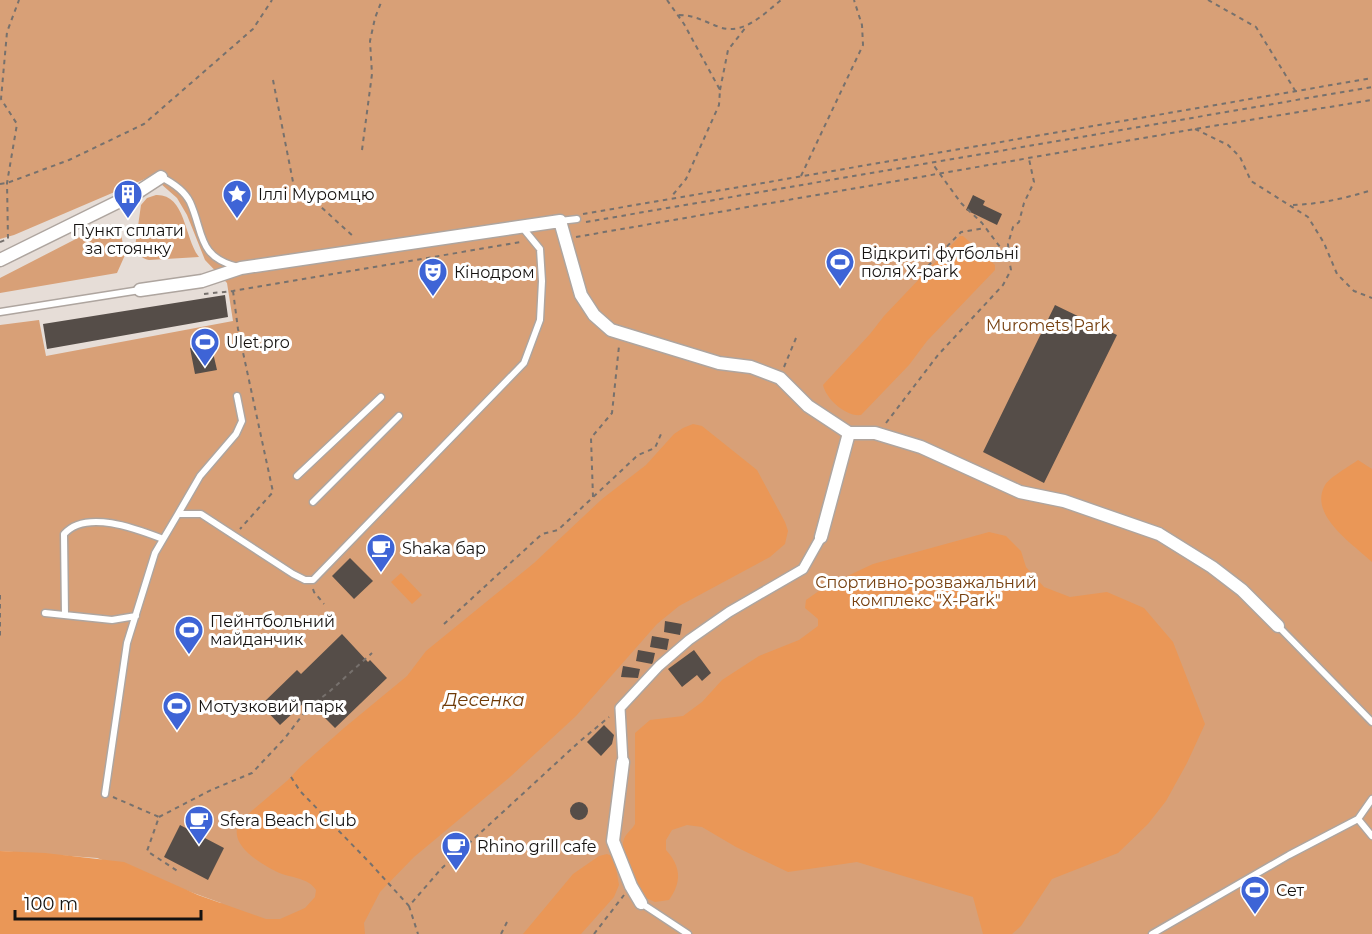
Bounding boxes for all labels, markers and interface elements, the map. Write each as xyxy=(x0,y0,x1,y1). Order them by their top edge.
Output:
building icon: Пункт сплати за стоянку xyxy=(112,178,144,220)
place icon: Іллі Муромцю xyxy=(221,178,253,220)
place label: Іллі Муромцю xyxy=(258,185,375,204)
place label: Пункт сплати за стоянку xyxy=(72,221,184,258)
place label: Відкриті футбольні поля X-park xyxy=(861,244,1019,281)
sports icon: Відкриті футбольні поля X-park xyxy=(824,246,856,288)
theatre icon: Кінодром xyxy=(417,256,449,298)
place label: Кінодром xyxy=(454,263,535,282)
park label: Muromets Park xyxy=(986,316,1110,335)
sports icon: Ulet.pro xyxy=(189,326,221,368)
place label: Ulet.pro xyxy=(226,333,290,352)
cafe icon: Shaka бар xyxy=(365,532,397,574)
place label: Shaka бар xyxy=(402,539,486,558)
park label: Спортивно-розважальний комплекс "Х-Park" xyxy=(815,573,1037,610)
place label: Пейнтбольний майданчик xyxy=(210,612,335,649)
sports icon: Пейнтбольний майданчик xyxy=(173,614,205,656)
water label: Десенка xyxy=(441,689,525,711)
sports icon: Мотузковий парк xyxy=(161,690,193,732)
place label: Мотузковий парк xyxy=(198,697,345,716)
cafe icon: Sfera Beach Club xyxy=(183,804,215,846)
place label: Sfera Beach Club xyxy=(220,811,356,830)
cafe icon: Rhino grill cafe xyxy=(440,830,472,872)
place label: Rhino grill cafe xyxy=(477,837,596,856)
sports icon: Сет xyxy=(1239,874,1271,916)
place label: Сет xyxy=(1276,881,1305,900)
scale bar xyxy=(15,883,201,921)
text: 100 m xyxy=(24,893,78,915)

